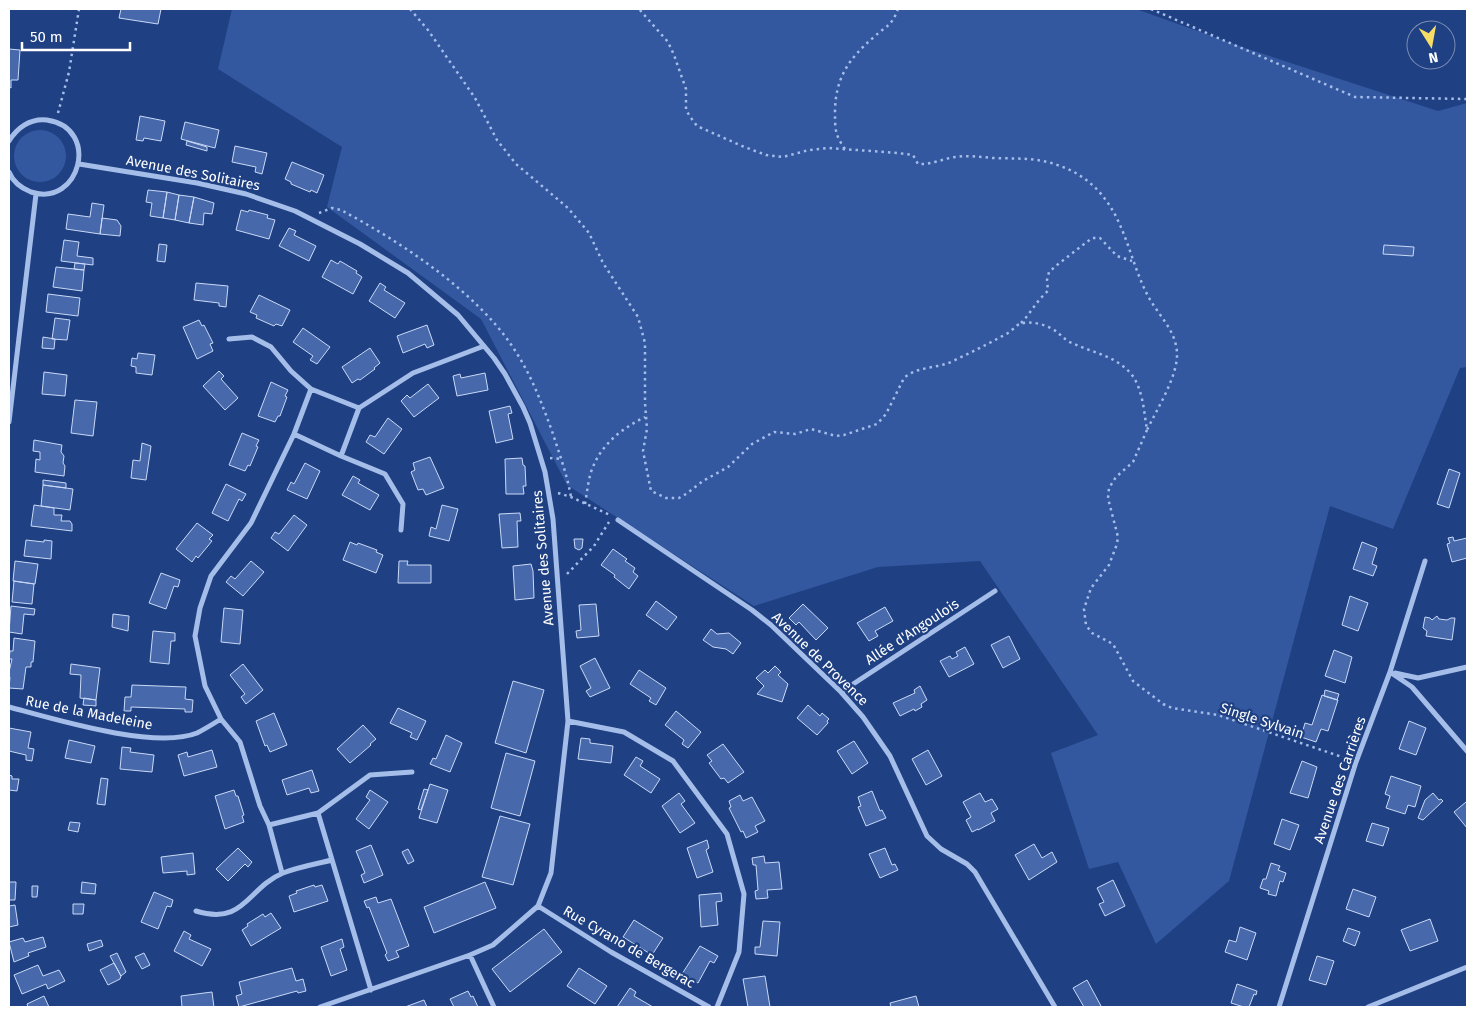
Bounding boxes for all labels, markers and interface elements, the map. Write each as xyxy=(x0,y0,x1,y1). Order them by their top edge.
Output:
scale bar xyxy=(22,20,130,52)
north arrow xyxy=(1406,20,1456,70)
text: 50 m xyxy=(30,28,63,46)
text: N xyxy=(1427,48,1440,67)
street label: Avenue des Solitaires xyxy=(125,152,262,194)
street label: Avenue des Solitaires xyxy=(529,489,557,626)
street label: Allée d'Angoulois xyxy=(862,595,962,669)
street label: Avenue de Provence xyxy=(768,609,872,709)
street label: Rue de la Madeleine xyxy=(24,692,154,734)
street label: Single Sylvain xyxy=(1218,699,1306,743)
street label: Avenue des Carrières xyxy=(1310,714,1370,846)
street label: Rue Cyrano de Bergerac xyxy=(560,902,698,992)

